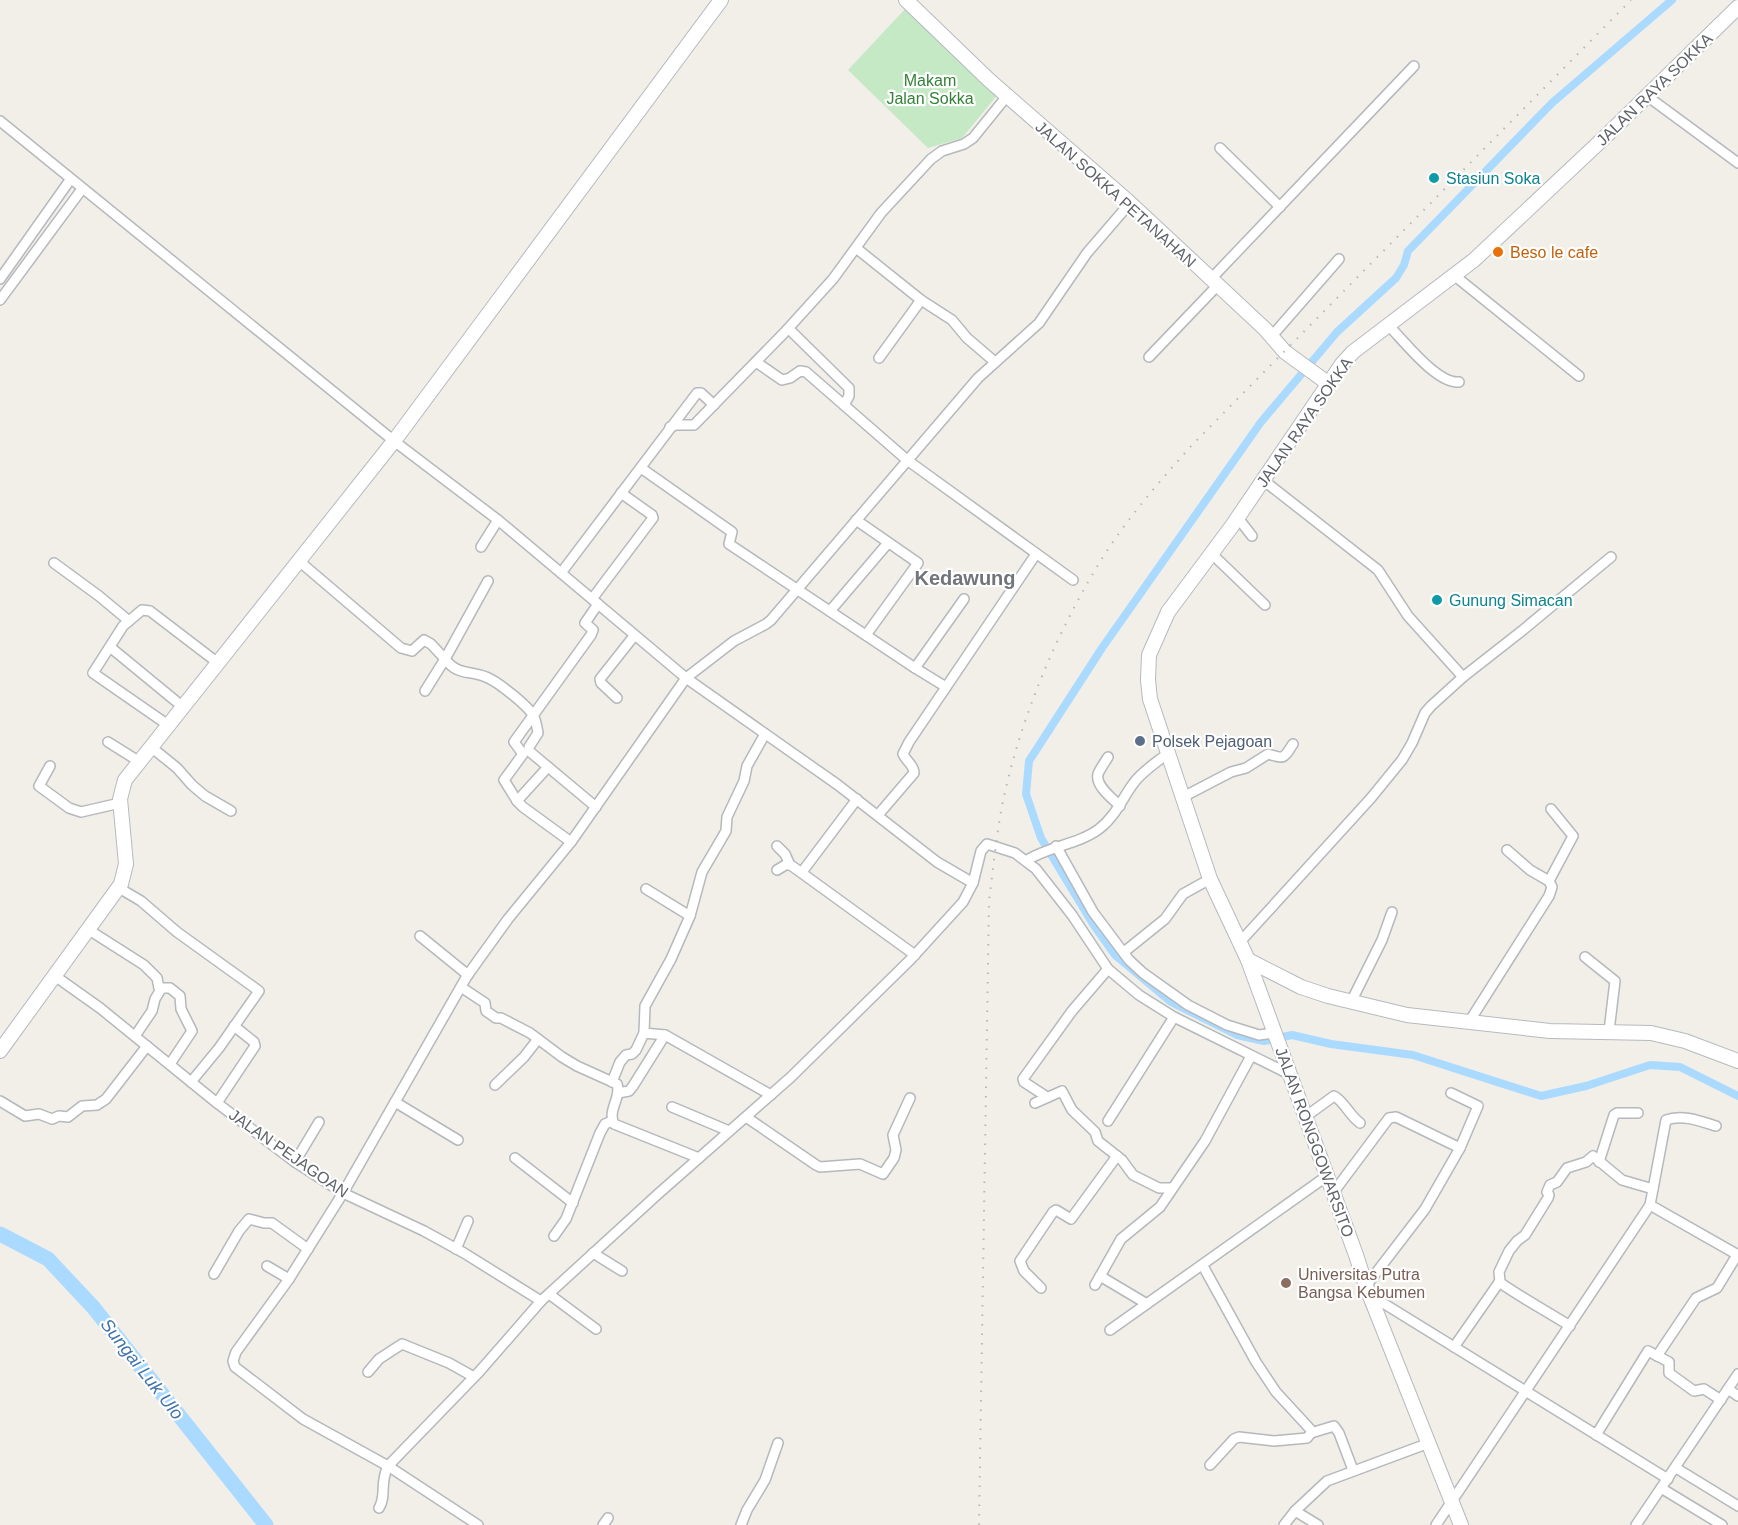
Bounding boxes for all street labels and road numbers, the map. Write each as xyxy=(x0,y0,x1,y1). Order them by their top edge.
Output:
street label: JALAN RAYA SOKKA xyxy=(1593,29,1716,149)
street label: JALAN SOKKA PETANAHAN xyxy=(1032,118,1199,271)
street label: JALAN RAYA SOKKA xyxy=(1253,354,1356,490)
street label: JALAN RONGGOWARSITO xyxy=(1272,1045,1357,1239)
street label: JALAN PEJAGOAN xyxy=(226,1106,351,1201)

